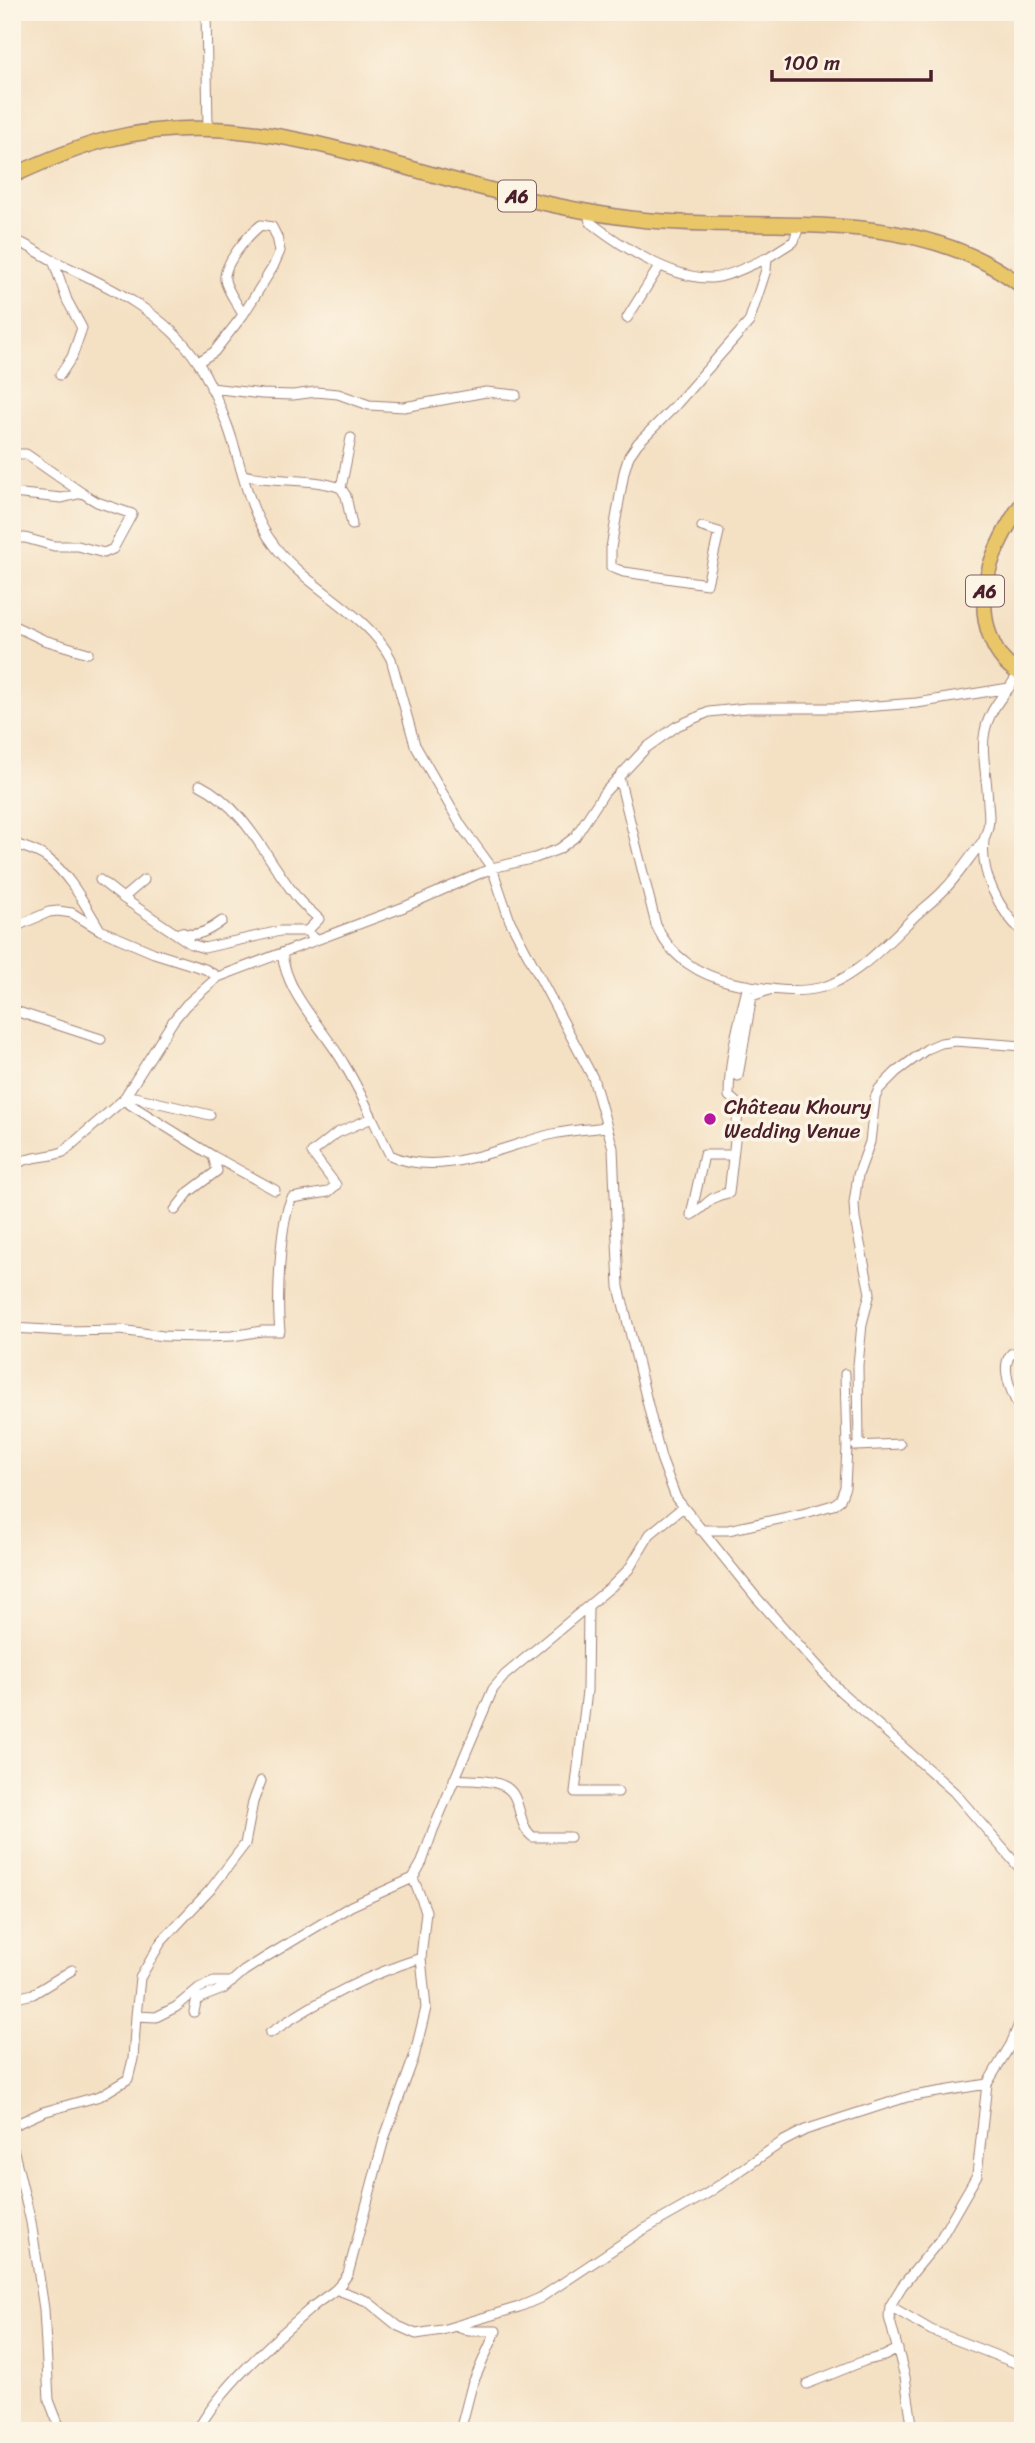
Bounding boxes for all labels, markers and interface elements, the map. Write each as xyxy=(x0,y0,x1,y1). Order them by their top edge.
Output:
scale bar xyxy=(772,38,932,82)
text: 100 m xyxy=(783,44,840,82)
road number: A6 xyxy=(498,180,536,212)
road number: A6 xyxy=(966,576,1004,606)
place label: Château Khoury Wedding Venue xyxy=(724,1088,871,1150)
marker: Château Khoury Wedding Venue xyxy=(702,1111,718,1127)

